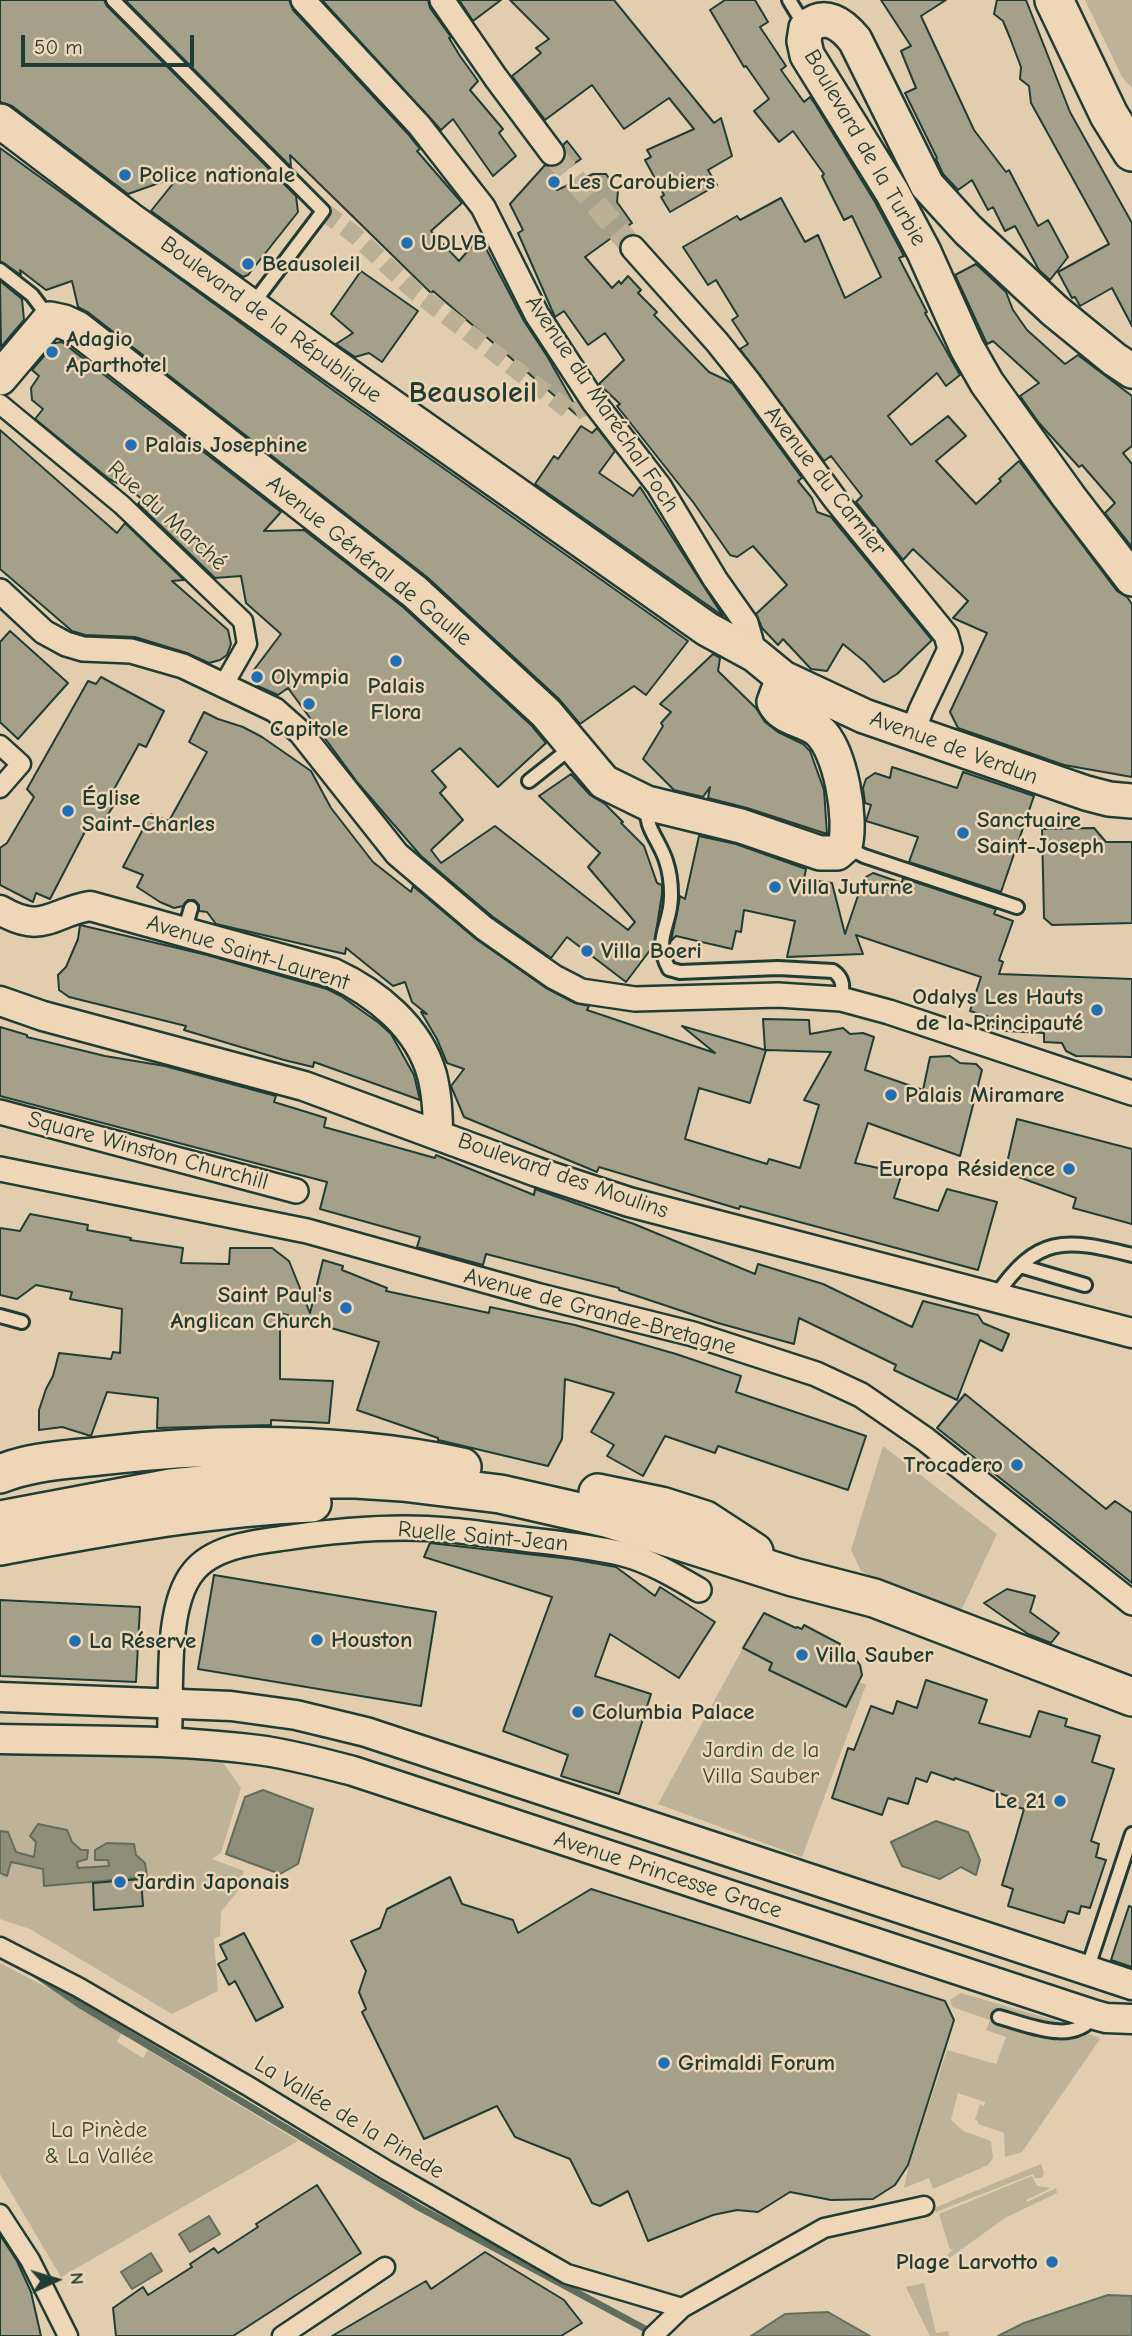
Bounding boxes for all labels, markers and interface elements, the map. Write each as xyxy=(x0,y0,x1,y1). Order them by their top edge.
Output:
scale bar xyxy=(24,21,198,65)
text: 50 m xyxy=(34,35,83,59)
street label: Boulevard de la Turbie xyxy=(798,45,932,251)
place label: Police nationale xyxy=(139,161,295,189)
marker: Police nationale xyxy=(117,167,133,183)
place label: Les Caroubiers xyxy=(568,168,715,196)
marker: Les Caroubiers xyxy=(546,174,562,190)
place label: UDLVB xyxy=(421,229,487,257)
street label: Boulevard de la République xyxy=(155,230,387,410)
marker: UDLVB xyxy=(399,235,415,251)
place label: Beausoleil xyxy=(262,250,360,278)
marker: Beausoleil xyxy=(240,256,256,272)
street label: Avenue du Maréchal Foch xyxy=(519,290,685,518)
place label: Adagio Aparthotel xyxy=(66,325,167,379)
marker: Adagio Aparthotel xyxy=(44,344,60,360)
district label: Beausoleil xyxy=(409,376,537,412)
street label: Avenue du Carnier xyxy=(758,400,892,562)
place label: Palais Josephine xyxy=(145,431,307,459)
marker: Palais Josephine xyxy=(123,437,139,453)
street label: Rue du Marché xyxy=(102,455,232,577)
street label: Avenue Général de Gaulle xyxy=(261,470,477,652)
marker: Palais Flora xyxy=(388,653,404,669)
place label: Olympia xyxy=(271,663,349,691)
marker: Olympia xyxy=(249,669,265,685)
place label: Palais Flora xyxy=(368,672,424,726)
marker: Capitole xyxy=(301,696,317,712)
street label: Avenue de Verdun xyxy=(866,705,1042,791)
place label: Capitole xyxy=(270,715,348,743)
place label: Église Saint-Charles xyxy=(82,784,215,838)
marker: Église Saint-Charles xyxy=(60,803,76,819)
place label: Sanctuaire Saint-Joseph xyxy=(977,806,1104,860)
marker: Sanctuaire Saint-Joseph xyxy=(955,825,971,841)
place label: Villa Juturne xyxy=(789,873,913,901)
marker: Villa Juturne xyxy=(767,879,783,895)
street label: Avenue Saint-Laurent xyxy=(143,909,353,997)
place label: Villa Boeri xyxy=(601,937,702,965)
marker: Villa Boeri xyxy=(579,943,595,959)
place label: Odalys Les Hauts de la Principauté xyxy=(912,983,1083,1037)
marker: Odalys Les Hauts de la Principauté xyxy=(1089,1002,1105,1018)
place label: Palais Miramare xyxy=(905,1081,1064,1109)
marker: Palais Miramare xyxy=(883,1087,899,1103)
street label: Square Winston Churchill xyxy=(25,1106,271,1196)
street label: Boulevard des Moulins xyxy=(454,1127,672,1225)
place label: Europa Résidence xyxy=(879,1155,1055,1183)
marker: Europa Résidence xyxy=(1061,1161,1077,1177)
street label: Avenue de Grande-Bretagne xyxy=(461,1262,739,1362)
place label: Saint Paul's Anglican Church xyxy=(171,1281,332,1335)
marker: Saint Paul's Anglican Church xyxy=(338,1300,354,1316)
place label: Trocadero xyxy=(903,1451,1003,1479)
marker: Trocadero xyxy=(1009,1457,1025,1473)
street label: Ruelle Saint-Jean xyxy=(397,1516,569,1558)
place label: Houston xyxy=(331,1626,412,1654)
place label: La Réserve xyxy=(89,1627,196,1655)
marker: Houston xyxy=(309,1632,325,1648)
marker: La Réserve xyxy=(67,1633,83,1649)
place label: Villa Sauber xyxy=(816,1641,933,1669)
marker: Villa Sauber xyxy=(794,1647,810,1663)
place label: Columbia Palace xyxy=(592,1698,755,1726)
marker: Columbia Palace xyxy=(570,1704,586,1720)
park label: Jardin de la Villa Sauber xyxy=(703,1736,819,1790)
place label: Le 21 xyxy=(994,1787,1046,1815)
marker: Le 21 xyxy=(1052,1793,1068,1809)
street label: Avenue Princesse Grace xyxy=(550,1825,786,1925)
place label: Jardin Japonais xyxy=(134,1868,289,1896)
marker: Jardin Japonais xyxy=(112,1874,128,1890)
place label: Grimaldi Forum xyxy=(678,2049,835,2077)
street label: La Vallée de la Pinède xyxy=(249,2050,449,2186)
marker: Grimaldi Forum xyxy=(656,2055,672,2071)
park label: La Pinède & La Vallée xyxy=(44,2116,154,2170)
north arrow xyxy=(21,2245,91,2315)
place label: Plage Larvotto xyxy=(896,2248,1038,2276)
marker: Plage Larvotto xyxy=(1044,2254,1060,2270)
text: N xyxy=(66,2272,88,2285)

